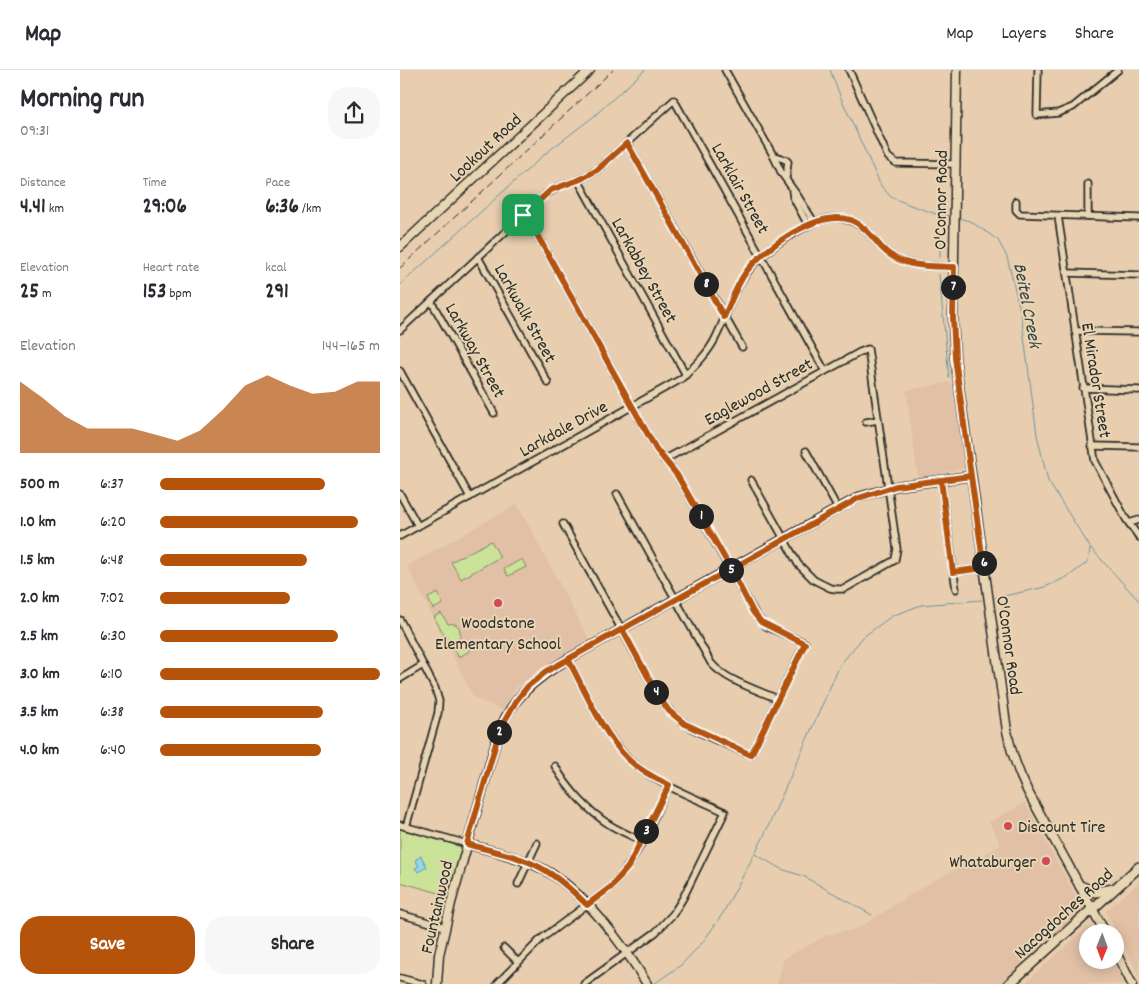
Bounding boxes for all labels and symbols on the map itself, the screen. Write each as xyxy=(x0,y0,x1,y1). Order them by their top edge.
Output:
street label: Lookout Road xyxy=(445,109,528,189)
street label: Larklair Street xyxy=(704,139,774,240)
street label: O'Connor Road xyxy=(929,150,956,250)
pin xyxy=(502,194,544,236)
street label: Larkabbey Street xyxy=(604,214,682,329)
street label: Larkwalk Street xyxy=(486,260,561,368)
water label: Beitel Creek xyxy=(1004,261,1047,353)
pin: 8 xyxy=(694,272,718,296)
pin: 7 xyxy=(940,274,966,300)
street label: Larkway Street xyxy=(437,299,510,404)
street label: El Mirador Street xyxy=(1073,321,1116,440)
street label: Eaglewood Street xyxy=(700,353,818,433)
street label: Larkdale Drive xyxy=(515,396,613,465)
pin: 1 xyxy=(688,504,714,528)
pin: 6 xyxy=(972,550,996,576)
pin: 5 xyxy=(718,558,744,582)
street label: O'Connor Road xyxy=(988,594,1027,697)
marker: Woodstone Elementary School xyxy=(492,597,504,609)
place label: Woodstone Elementary School xyxy=(435,612,562,658)
pin: 4 xyxy=(644,680,668,704)
pin: 2 xyxy=(486,720,512,744)
place label: Discount Tire xyxy=(1018,816,1105,841)
pin: 3 xyxy=(634,818,658,844)
marker: Discount Tire xyxy=(1002,820,1014,832)
place label: Whataburger xyxy=(949,851,1036,876)
marker: Whataburger xyxy=(1040,855,1052,867)
street label: Fountainwood xyxy=(416,859,461,957)
street label: Nacogdoches Road xyxy=(1010,864,1120,966)
north arrow xyxy=(1079,924,1124,969)

